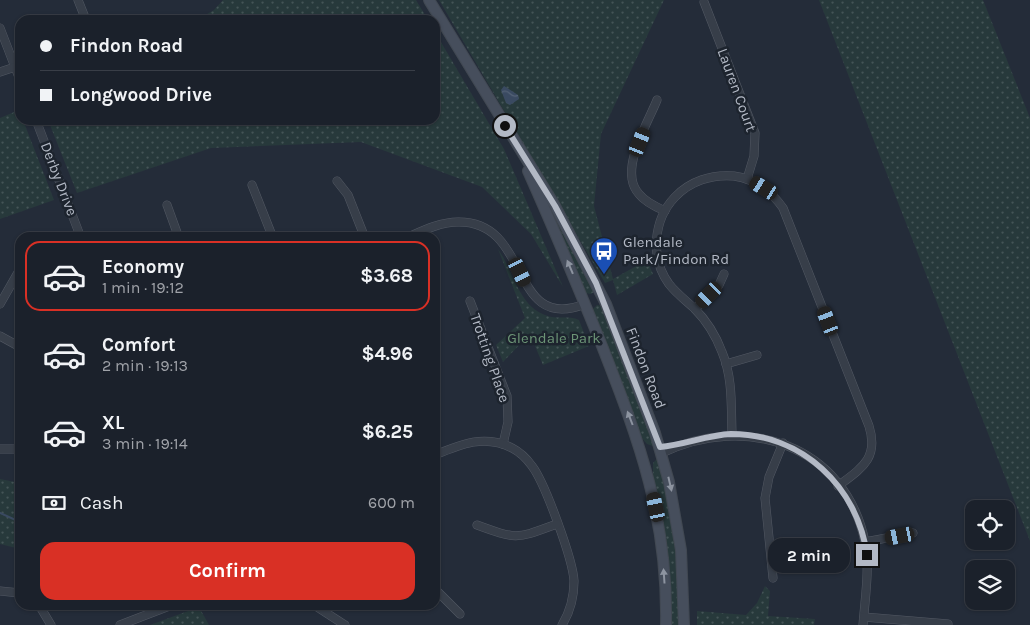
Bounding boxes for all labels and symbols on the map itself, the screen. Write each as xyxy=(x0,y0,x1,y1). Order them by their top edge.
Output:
street label: Lauren Court xyxy=(714,46,761,135)
route start xyxy=(494,115,516,137)
car xyxy=(627,125,652,159)
street label: Derby Drive xyxy=(37,140,81,218)
car xyxy=(747,174,780,202)
place label: Glendale Park/Findon Rd xyxy=(623,233,729,268)
bus stop icon: Glendale Park/Findon Rd xyxy=(589,236,619,275)
car xyxy=(506,255,533,289)
one-way arrow xyxy=(566,259,574,274)
car xyxy=(693,279,724,311)
car xyxy=(815,304,840,338)
street label: Trotting Place xyxy=(466,311,514,405)
street label: Findon Road xyxy=(622,325,670,411)
park label: Glendale Park xyxy=(507,329,601,347)
one-way arrow xyxy=(626,410,634,425)
one-way arrow xyxy=(666,476,674,491)
car xyxy=(645,491,666,523)
car xyxy=(883,526,916,546)
callout: 2 min xyxy=(767,538,850,572)
route end xyxy=(856,544,878,566)
one-way arrow xyxy=(660,568,668,584)

